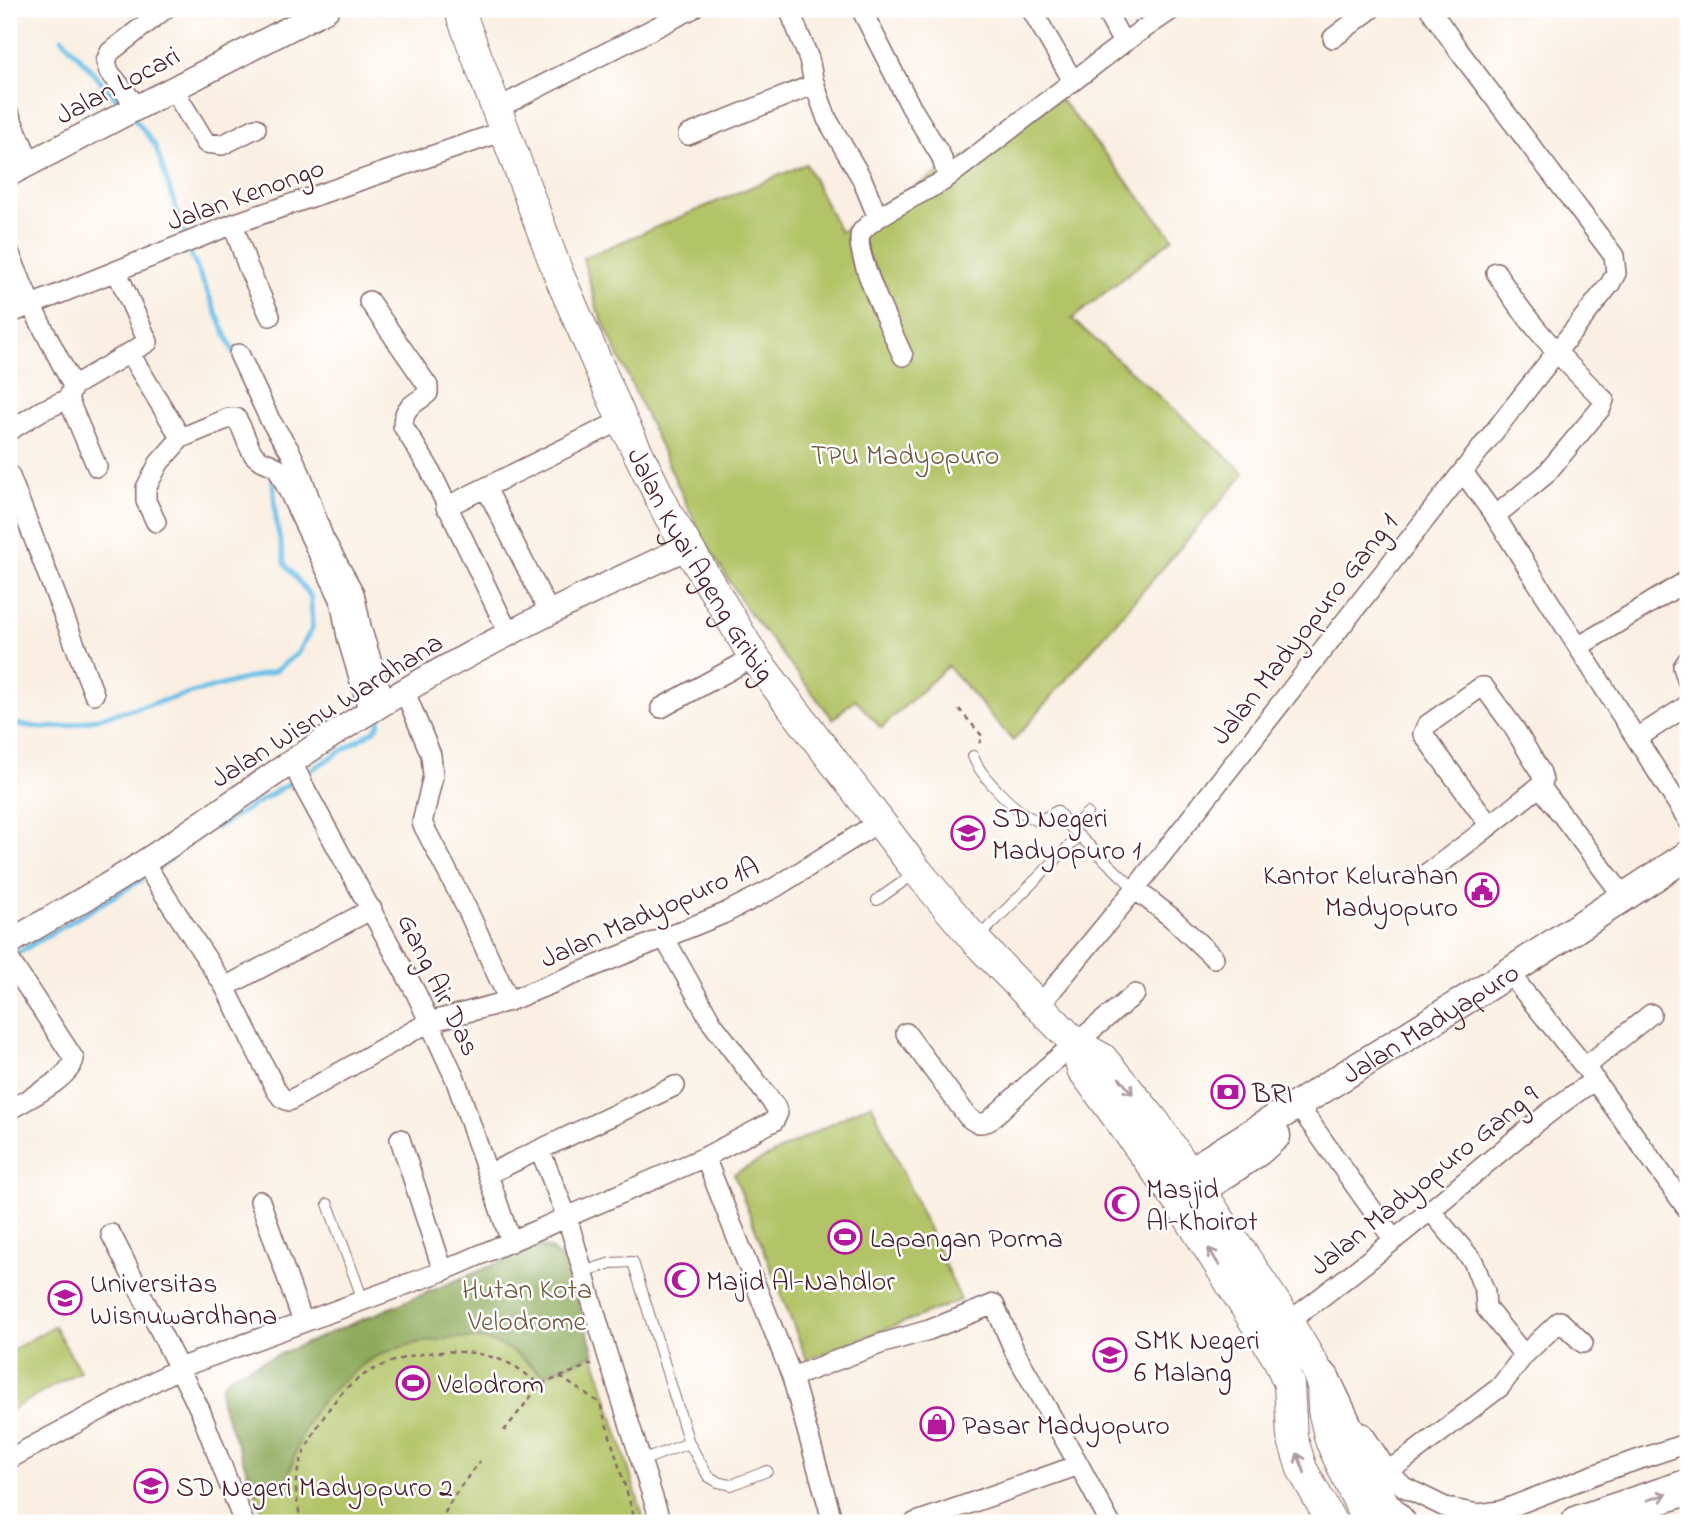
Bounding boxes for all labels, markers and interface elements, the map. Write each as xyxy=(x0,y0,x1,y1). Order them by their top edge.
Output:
street label: Jalan Locari xyxy=(49,37,188,137)
street label: Jalan Kenongo xyxy=(162,149,331,244)
park label: TPU Madyopuro xyxy=(811,437,999,478)
street label: Jalan Kyai Ageng Gribig xyxy=(615,441,783,692)
street label: Jalan Madyopuro Gang 1 xyxy=(1202,505,1410,755)
street label: Jalan Wisnu Wardhana xyxy=(204,624,452,800)
place label: SD Negeri Madyopuro 1 xyxy=(992,800,1141,873)
school or university icon: SD Negeri Madyopuro 1 xyxy=(949,814,987,852)
street label: Jalan Madyopuro 1A xyxy=(534,848,766,981)
place label: Kantor Kelurahan Madyopuro xyxy=(1263,857,1458,930)
public building icon: Kantor Kelurahan Madyopuro xyxy=(1463,871,1501,909)
street label: Gang Air Das xyxy=(385,907,489,1064)
street label: Jalan Madyapuro xyxy=(1335,954,1529,1096)
bank icon: BRI xyxy=(1209,1073,1247,1111)
place label: BRI xyxy=(1251,1075,1293,1116)
street label: Jalan Madyopuro Gang 9 xyxy=(1302,1076,1549,1287)
one-way arrow xyxy=(1118,1077,1134,1095)
place label: Masjid Al-Khoirot xyxy=(1146,1171,1258,1244)
mosque icon: Masjid Al-Khoirot xyxy=(1103,1185,1141,1223)
sports icon: Lapangan Porma xyxy=(826,1218,864,1256)
place label: Lapangan Porma xyxy=(870,1220,1063,1261)
one-way arrow xyxy=(1207,1248,1221,1268)
mosque icon: Majid Al-Nahdlor xyxy=(663,1261,701,1299)
place label: Majid Al-Nahdlor xyxy=(706,1263,895,1304)
place label: Universitas Wisnuwardhana xyxy=(90,1265,277,1338)
park label: Hutan Kota Velodrome xyxy=(462,1271,592,1344)
school or university icon: Universitas Wisnuwardhana xyxy=(46,1279,84,1317)
place label: SMK Negeri 6 Malang xyxy=(1134,1322,1260,1395)
school or university icon: SMK Negeri 6 Malang xyxy=(1091,1336,1129,1374)
sports icon: Velodrom xyxy=(394,1364,432,1402)
place label: Velodrom xyxy=(437,1366,544,1407)
shop icon: Pasar Madyopuro xyxy=(918,1405,956,1443)
place label: Pasar Madyopuro xyxy=(962,1407,1170,1448)
one-way arrow xyxy=(1294,1452,1306,1474)
school or university icon: SD Negeri Madyopuro 2 xyxy=(132,1467,170,1505)
place label: SD Negeri Madyopuro 2 xyxy=(176,1469,453,1510)
one-way arrow xyxy=(1645,1490,1667,1502)

